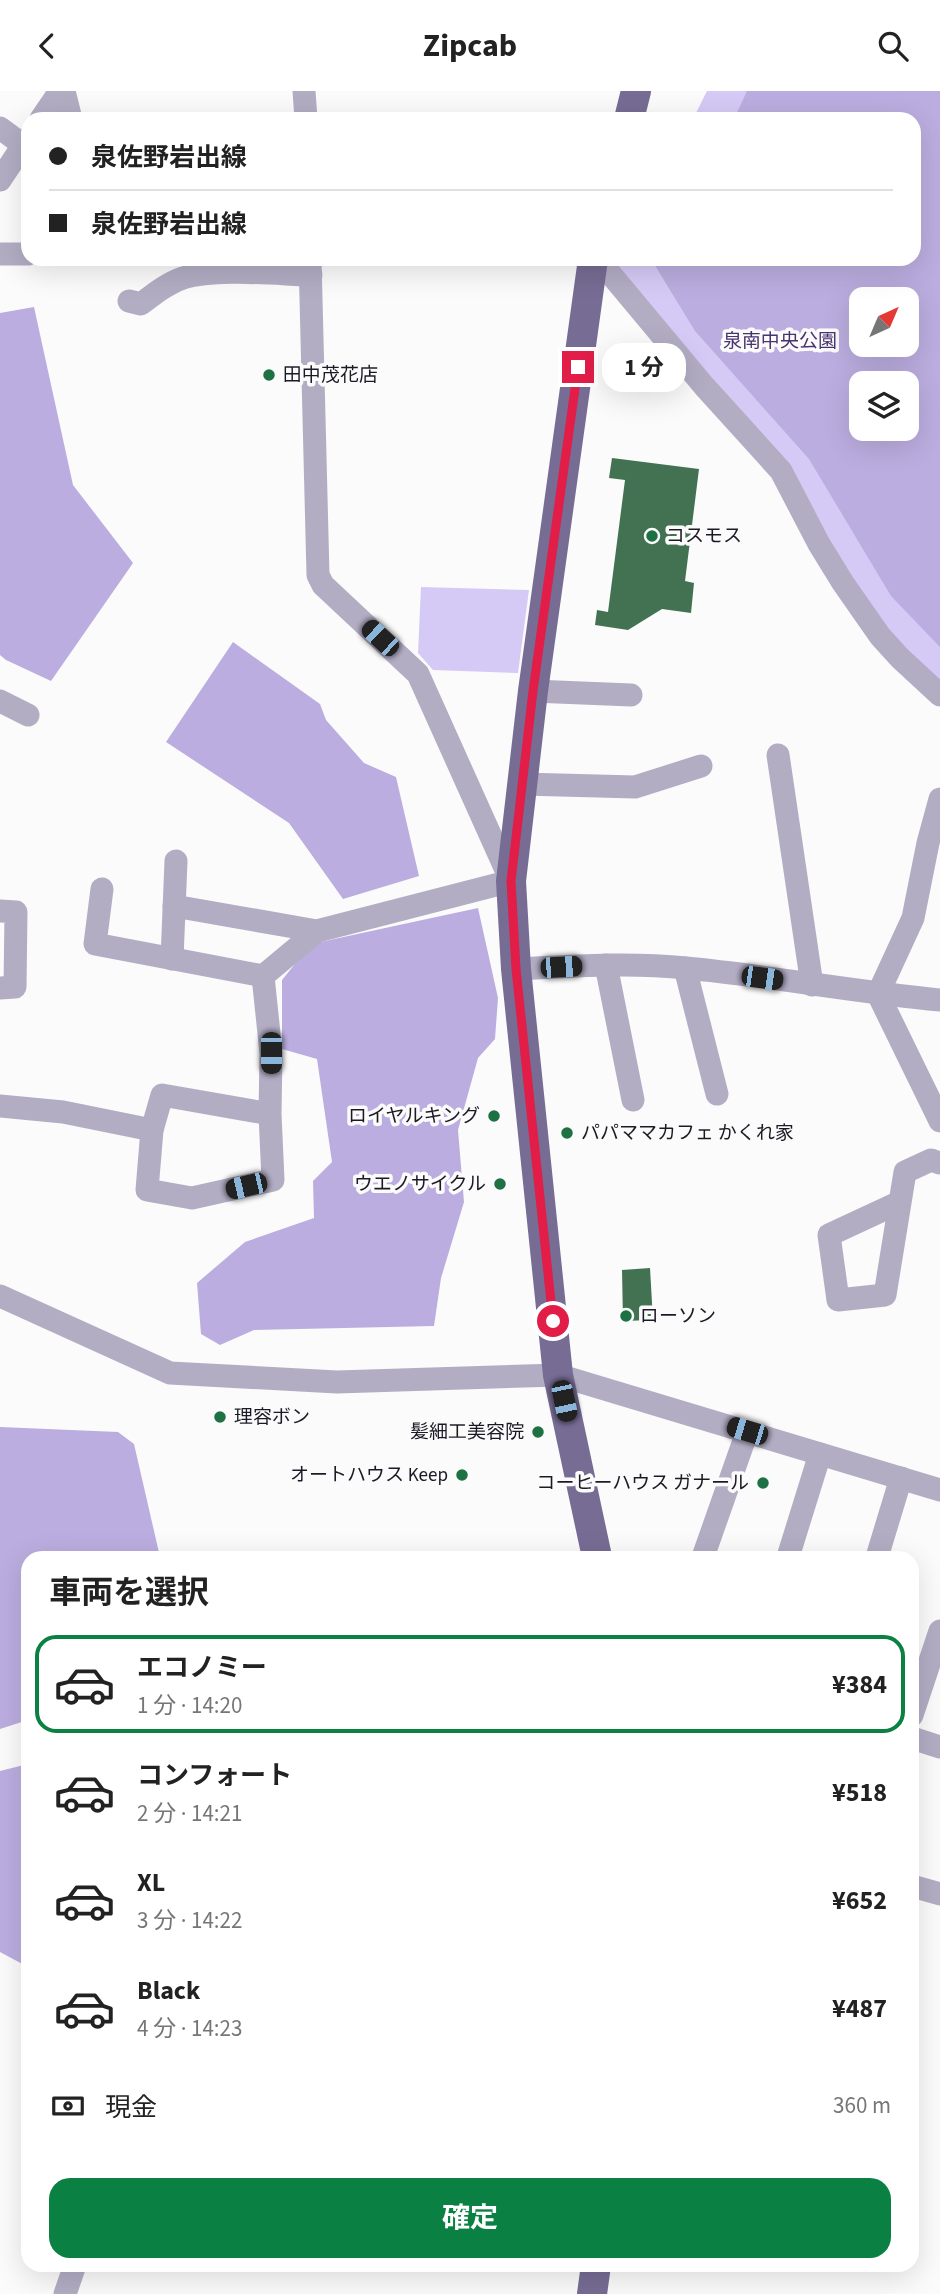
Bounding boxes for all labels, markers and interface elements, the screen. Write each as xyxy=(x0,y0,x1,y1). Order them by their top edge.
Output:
text: Zipcab xyxy=(423,23,517,69)
icon: back xyxy=(28,27,66,65)
icon: search xyxy=(874,27,912,65)
text: 泉佐野岩出線 xyxy=(91,139,247,176)
text: 泉佐野岩出線 xyxy=(91,206,247,243)
north arrow xyxy=(849,287,919,357)
map controls xyxy=(849,287,919,441)
park label: 泉南中央公園 xyxy=(723,328,837,355)
callout: 1 分 xyxy=(602,343,686,391)
route end xyxy=(562,351,594,383)
text: 1 分 xyxy=(624,351,664,384)
place label: 田中茂花店 xyxy=(283,362,378,389)
marker: 田中茂花店 xyxy=(261,367,277,383)
button: layers xyxy=(849,371,919,441)
place label: コスモス xyxy=(666,523,742,550)
marker: コスモス xyxy=(644,528,660,544)
car xyxy=(358,616,403,660)
car xyxy=(540,955,583,979)
car xyxy=(740,965,785,991)
car xyxy=(261,1032,282,1074)
place label: ロイヤルキング xyxy=(348,1103,480,1130)
marker: ロイヤルキング xyxy=(486,1108,502,1124)
place label: パパママカフェ かくれ家 xyxy=(581,1120,794,1147)
marker: パパママカフェ かくれ家 xyxy=(559,1125,575,1141)
car xyxy=(224,1171,269,1201)
place label: ウエノサイクル xyxy=(354,1171,486,1198)
marker: ウエノサイクル xyxy=(492,1176,508,1192)
place label: ローソン xyxy=(640,1303,716,1330)
route start xyxy=(537,1305,569,1337)
marker: ローソン xyxy=(618,1308,634,1324)
car xyxy=(550,1378,579,1424)
place label: 理容ボン xyxy=(234,1404,310,1431)
marker: 理容ボン xyxy=(212,1409,228,1425)
car xyxy=(724,1415,771,1447)
place label: 髪細工美容院 xyxy=(410,1419,524,1446)
marker: 髪細工美容院 xyxy=(530,1424,546,1440)
place label: オートハウス Keep xyxy=(290,1462,448,1489)
marker: オートハウス Keep xyxy=(454,1467,470,1483)
place label: コーヒーハウス ガナール xyxy=(537,1470,749,1497)
marker: コーヒーハウス ガナール xyxy=(755,1475,771,1491)
text: 車両を選択 xyxy=(49,1570,209,1616)
text: エコノミー xyxy=(137,1649,267,1686)
icon: car xyxy=(53,1653,116,1716)
text: ¥384 xyxy=(832,1666,887,1703)
text: 1 分 · 14:20 xyxy=(137,1689,242,1722)
text: コンフォート xyxy=(137,1757,292,1794)
icon: car xyxy=(53,1761,116,1824)
text: ¥518 xyxy=(832,1774,887,1811)
text: 2 分 · 14:21 xyxy=(137,1797,242,1830)
text: XL xyxy=(137,1864,165,1901)
icon: car xyxy=(53,1869,116,1932)
text: ¥652 xyxy=(832,1882,887,1919)
text: 3 分 · 14:22 xyxy=(137,1904,242,1937)
text: Black xyxy=(137,1972,200,2009)
icon: car xyxy=(53,1977,116,2040)
text: ¥487 xyxy=(832,1990,887,2027)
text: 4 分 · 14:23 xyxy=(137,2012,242,2045)
icon: cash xyxy=(49,2087,87,2125)
text: 現金 xyxy=(105,2089,157,2126)
text: 360 m xyxy=(833,2089,891,2122)
button: 確定 xyxy=(49,2178,891,2258)

